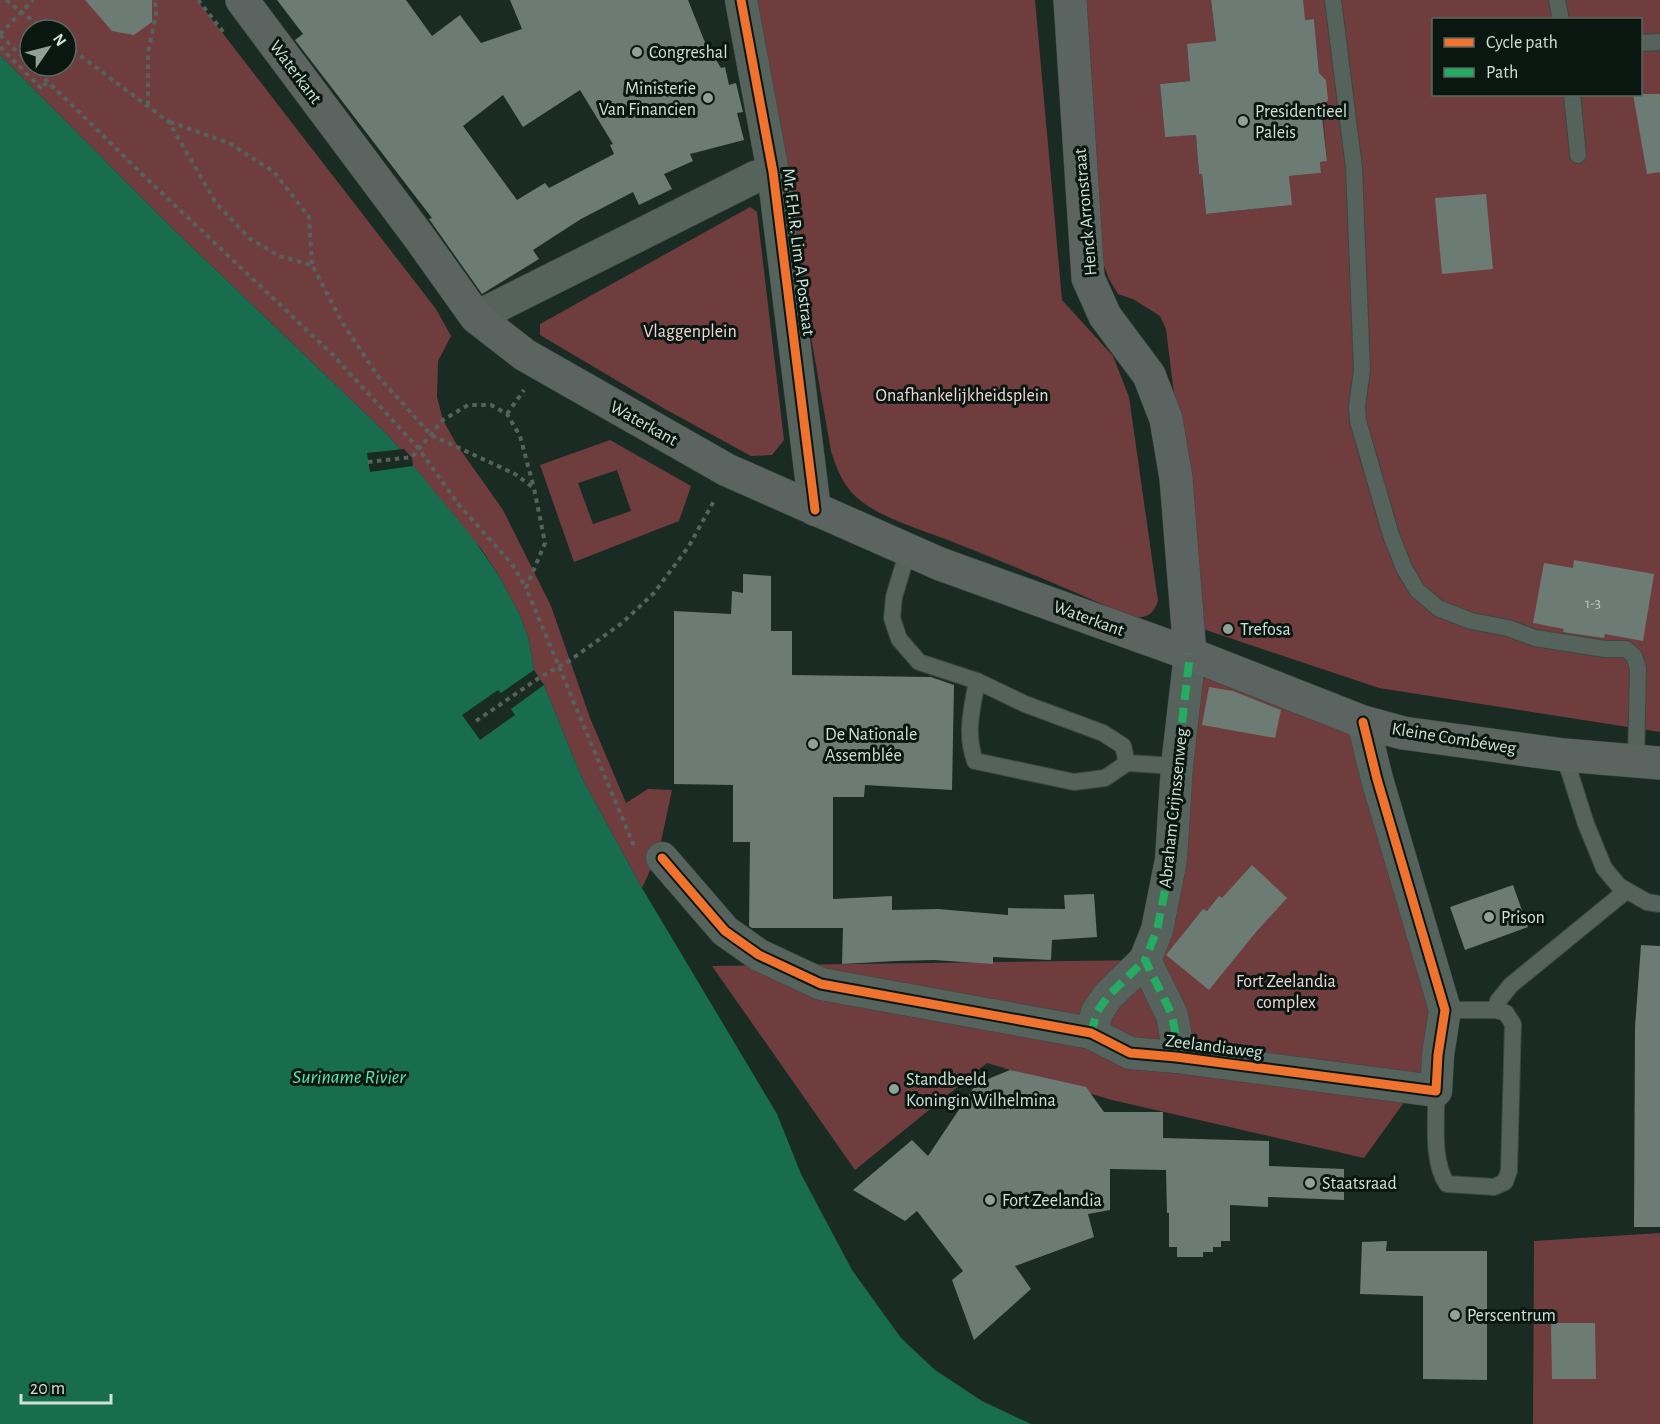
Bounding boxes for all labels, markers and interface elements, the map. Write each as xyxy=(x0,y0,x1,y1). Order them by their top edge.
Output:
north arrow xyxy=(18,18,78,78)
legend xyxy=(1432,18,1642,96)
text: N xyxy=(50,31,69,49)
text: Cycle path xyxy=(1486,34,1558,52)
street label: Waterkant xyxy=(266,38,325,108)
place label: Congreshal xyxy=(649,44,728,62)
marker: Congreshal xyxy=(630,45,644,59)
text: Path xyxy=(1486,64,1518,82)
place label: Ministerie Van Financien xyxy=(599,80,696,119)
marker: Ministerie Van Financien xyxy=(701,91,715,105)
place label: Presidentieel Paleis xyxy=(1255,103,1347,142)
marker: Presidentieel Paleis xyxy=(1236,114,1250,128)
street label: Henck Arronstraat xyxy=(1071,147,1101,276)
street label: Mr. F.H.R. Lim A Postraat xyxy=(779,167,817,337)
park label: Vlaggenplein xyxy=(643,323,737,341)
park label: Onafhankelijkheidsplein xyxy=(876,387,1048,405)
street label: Waterkant xyxy=(607,398,680,450)
house number: 1-3 xyxy=(1585,596,1601,611)
street label: Waterkant xyxy=(1051,598,1127,640)
place label: Trefosa xyxy=(1240,621,1291,639)
marker: Trefosa xyxy=(1221,622,1235,636)
street label: Kleine Combéweg xyxy=(1390,720,1518,758)
place label: De Nationale Assemblée xyxy=(825,726,917,765)
street label: Abraham Crijnssenweg xyxy=(1157,727,1191,889)
marker: De Nationale Assemblée xyxy=(806,737,820,751)
place label: Prison xyxy=(1501,909,1545,927)
marker: Prison xyxy=(1482,910,1496,924)
park label: Fort Zeelandia complex xyxy=(1236,973,1336,1012)
street label: Zeelandiaweg xyxy=(1164,1032,1264,1062)
water label: Suriname Rivier xyxy=(292,1067,406,1087)
place label: Standbeeld Koningin Wilhelmina xyxy=(906,1071,1056,1110)
marker: Standbeeld Koningin Wilhelmina xyxy=(887,1082,901,1096)
place label: Staatsraad xyxy=(1322,1175,1397,1193)
marker: Staatsraad xyxy=(1303,1176,1317,1190)
place label: Fort Zeelandia xyxy=(1002,1192,1102,1210)
marker: Fort Zeelandia xyxy=(983,1193,997,1207)
place label: Perscentrum xyxy=(1467,1307,1556,1325)
marker: Perscentrum xyxy=(1448,1308,1462,1322)
scale bar xyxy=(21,1367,111,1405)
text: 20 m xyxy=(30,1380,65,1398)

